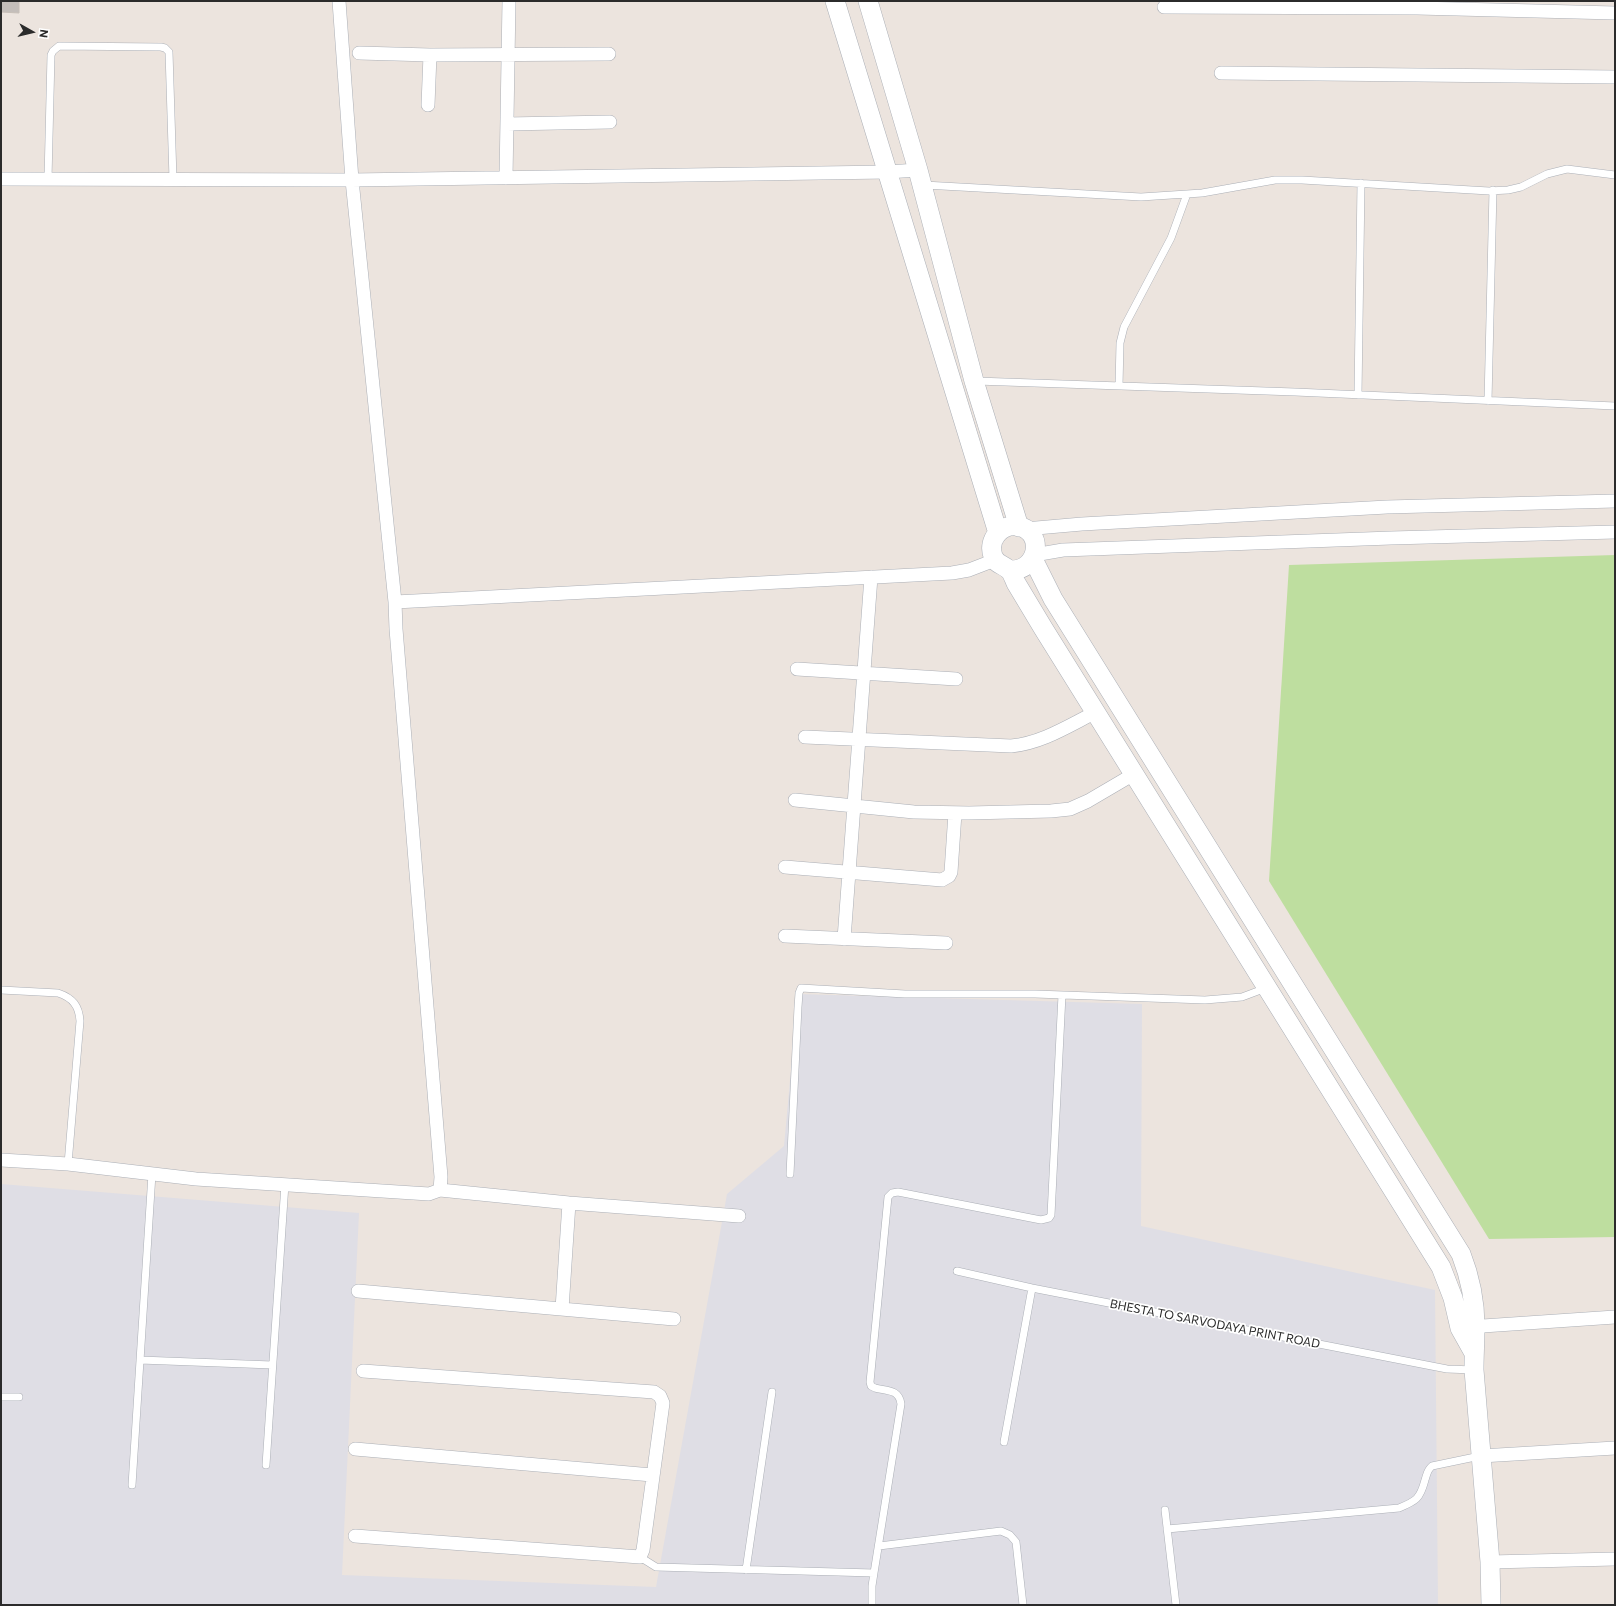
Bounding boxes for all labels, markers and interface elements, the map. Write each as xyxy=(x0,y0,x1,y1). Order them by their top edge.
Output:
north arrow xyxy=(12,12,52,52)
text: N xyxy=(37,29,51,39)
street label: BHESTA TO SARVODAYA PRINT ROAD xyxy=(1109,1297,1321,1351)

